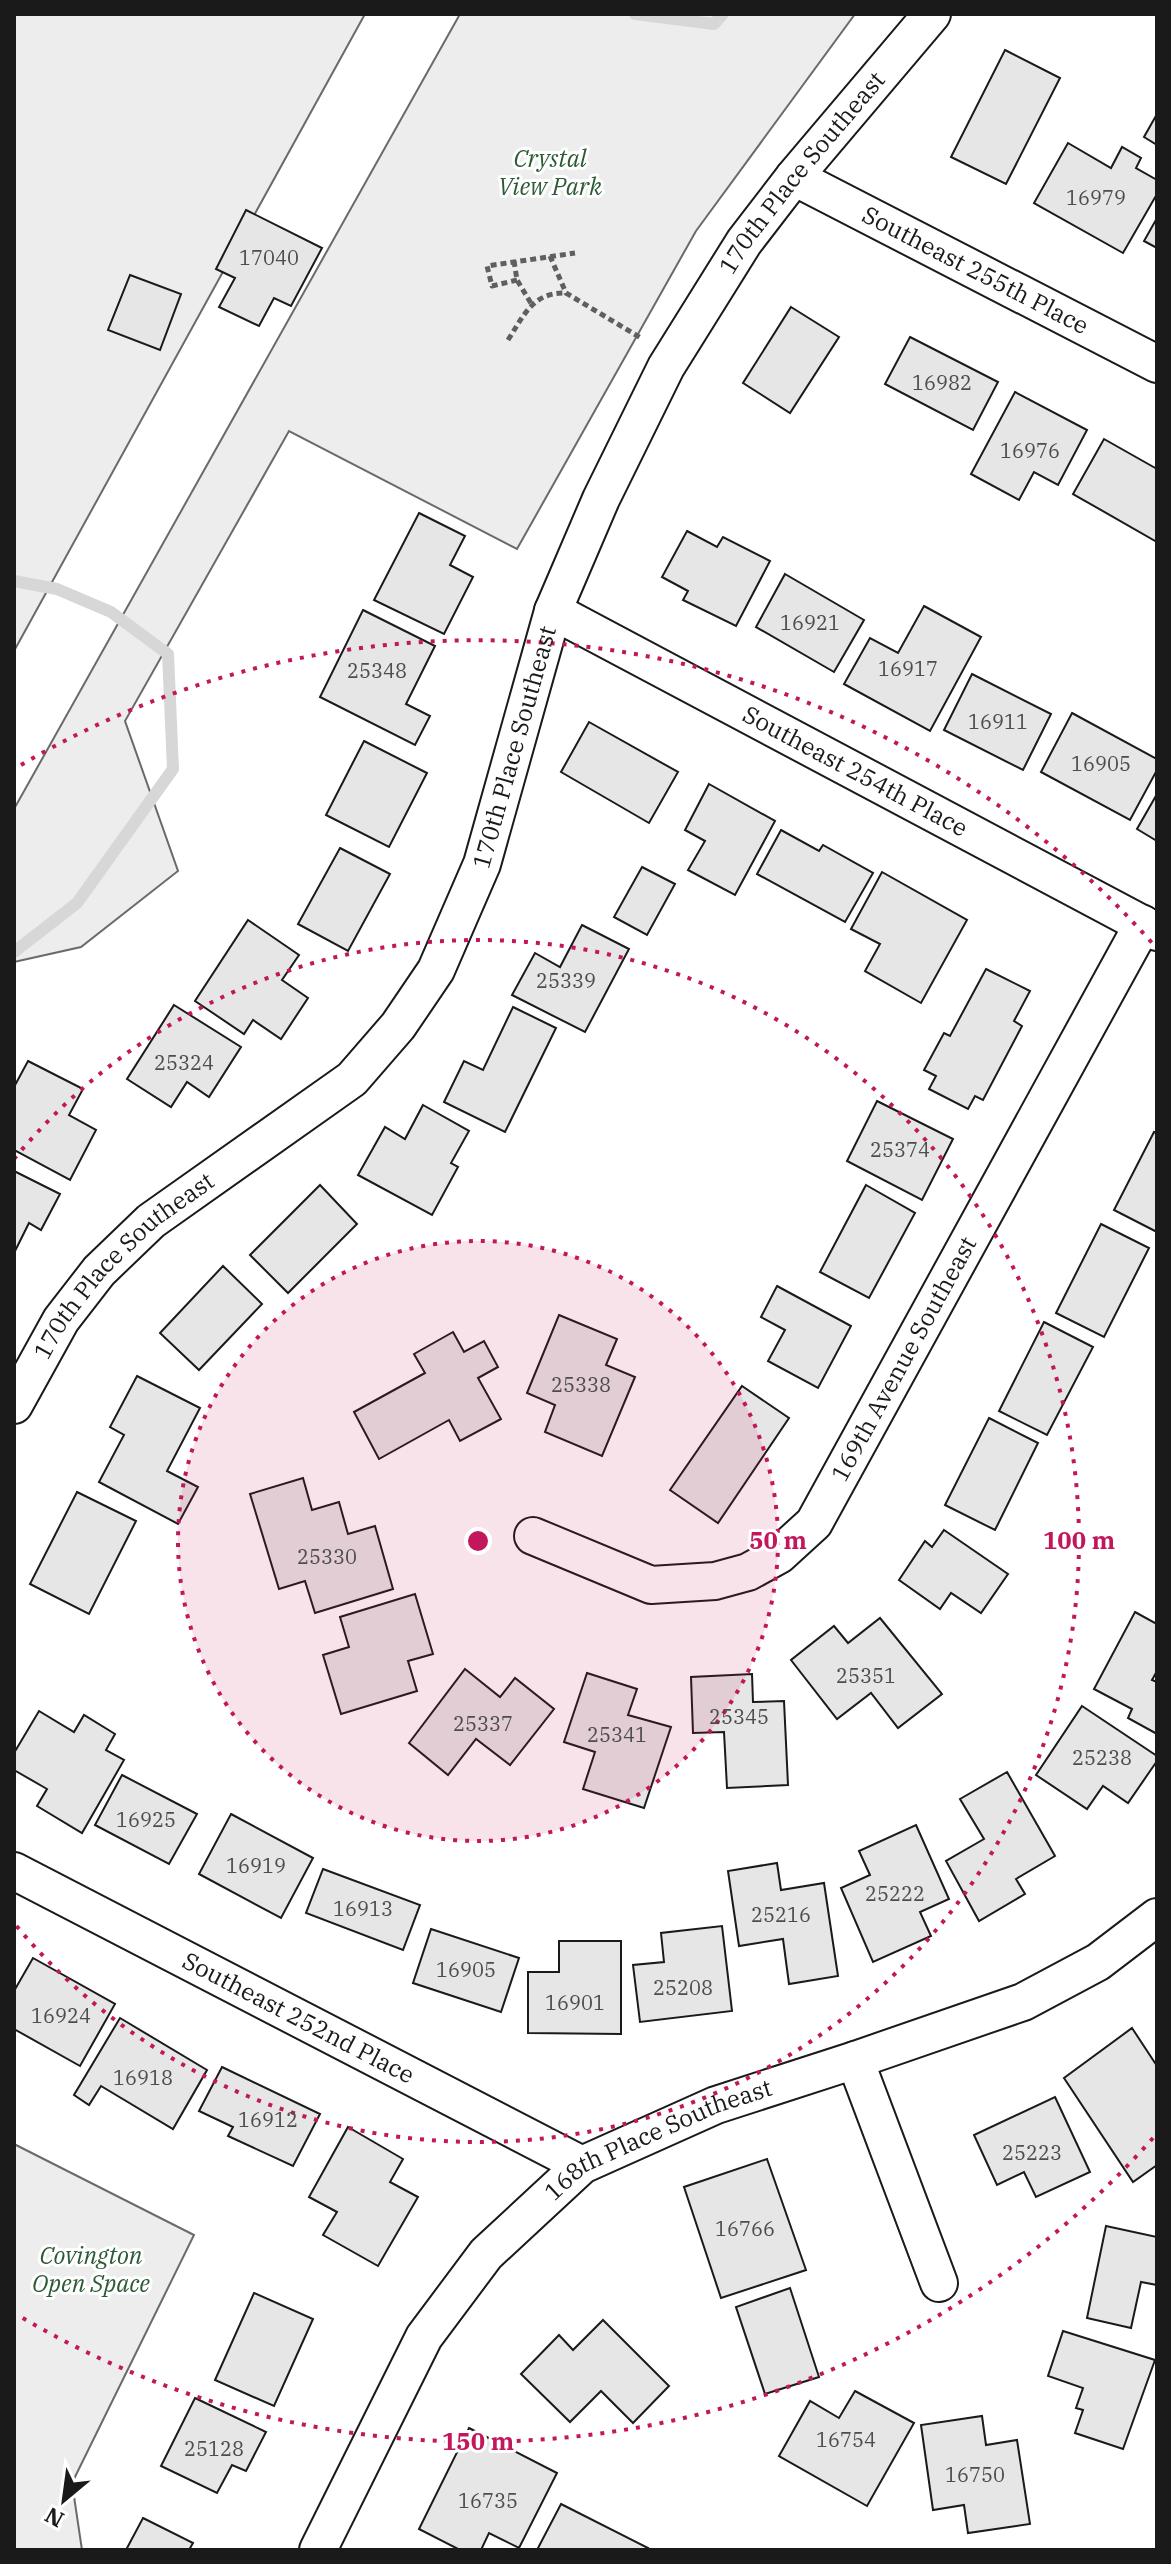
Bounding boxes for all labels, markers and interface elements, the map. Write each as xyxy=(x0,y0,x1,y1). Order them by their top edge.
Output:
street label: 170th Place Southeast xyxy=(711,64,892,280)
park label: Crystal View Park xyxy=(498,142,602,202)
house number: 16979 xyxy=(1066,184,1126,211)
street label: Southeast 255th Place xyxy=(857,198,1094,341)
house number: 17040 xyxy=(239,244,299,271)
house number: 16982 xyxy=(912,369,972,396)
house number: 16976 xyxy=(1000,437,1060,464)
house number: 16921 xyxy=(780,609,840,636)
street label: 170th Place Southeast xyxy=(465,622,563,872)
house number: 16917 xyxy=(878,655,938,682)
house number: 25348 xyxy=(347,657,407,684)
street label: Southeast 254th Place xyxy=(737,698,974,844)
house number: 16911 xyxy=(968,708,1028,735)
house number: 16905 xyxy=(1071,750,1131,777)
house number: 25339 xyxy=(536,967,596,994)
house number: 25324 xyxy=(154,1049,214,1076)
house number: 25374 xyxy=(870,1136,930,1163)
street label: 170th Place Southeast xyxy=(26,1164,220,1364)
street label: 169th Avenue Southeast xyxy=(823,1231,983,1487)
house number: 25338 xyxy=(551,1371,611,1398)
text: 50 m xyxy=(749,1524,807,1556)
text: 100 m xyxy=(1043,1524,1115,1556)
centre of rings xyxy=(464,1527,492,1555)
house number: 25330 xyxy=(297,1543,357,1570)
house number: 25351 xyxy=(836,1662,896,1689)
house number: 25345 xyxy=(709,1703,769,1730)
house number: 25337 xyxy=(453,1710,513,1737)
house number: 25341 xyxy=(587,1721,647,1748)
house number: 25238 xyxy=(1072,1744,1132,1771)
house number: 16925 xyxy=(116,1806,176,1833)
house number: 16919 xyxy=(226,1852,286,1879)
house number: 25222 xyxy=(865,1880,925,1907)
house number: 16913 xyxy=(333,1895,393,1922)
house number: 25216 xyxy=(751,1901,811,1928)
street label: Southeast 252nd Place xyxy=(177,1944,420,2090)
house number: 16905 xyxy=(436,1956,496,1983)
house number: 25208 xyxy=(653,1974,713,2001)
house number: 16901 xyxy=(545,1989,605,2016)
house number: 16924 xyxy=(31,2002,91,2029)
house number: 16918 xyxy=(113,2064,173,2091)
street label: 168th Place Southeast xyxy=(537,2071,776,2207)
house number: 16912 xyxy=(238,2106,298,2133)
house number: 25223 xyxy=(1002,2139,1062,2166)
house number: 16766 xyxy=(715,2215,775,2242)
park label: Covington Open Space xyxy=(32,2239,150,2299)
text: 150 m xyxy=(442,2425,514,2457)
house number: 16754 xyxy=(816,2426,876,2453)
house number: 25128 xyxy=(184,2435,244,2462)
north arrow xyxy=(24,2460,104,2540)
house number: 16750 xyxy=(945,2461,1005,2488)
house number: 16735 xyxy=(458,2487,518,2514)
text: N xyxy=(39,2501,69,2535)

